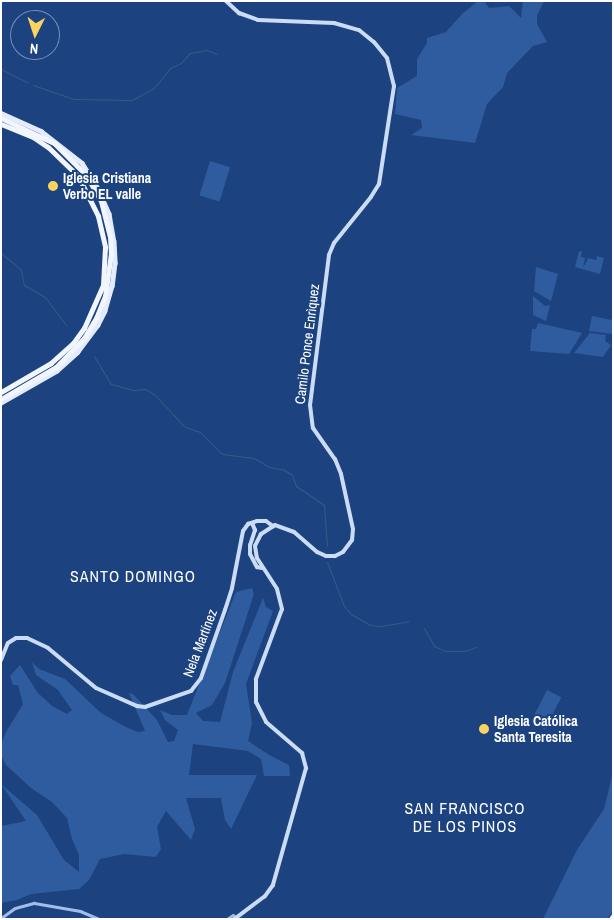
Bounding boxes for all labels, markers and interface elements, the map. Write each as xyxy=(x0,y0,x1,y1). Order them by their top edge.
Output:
north arrow xyxy=(10,10,60,60)
text: N xyxy=(29,40,39,58)
place label: Iglesia Cristiana Verbo EL valle xyxy=(63,170,151,202)
marker: Iglesia Cristiana Verbo EL valle xyxy=(47,180,59,192)
street label: Camilo Ponce Enrìquez xyxy=(291,283,323,405)
district label: SANTO DOMINGO xyxy=(68,566,198,586)
street label: Nela Martínez xyxy=(179,607,221,679)
place label: Iglesia Católica Santa Teresita xyxy=(494,713,578,746)
marker: Iglesia Católica Santa Teresita xyxy=(478,723,490,735)
district label: SAN FRANCISCO DE LOS PINOS xyxy=(403,798,527,836)

